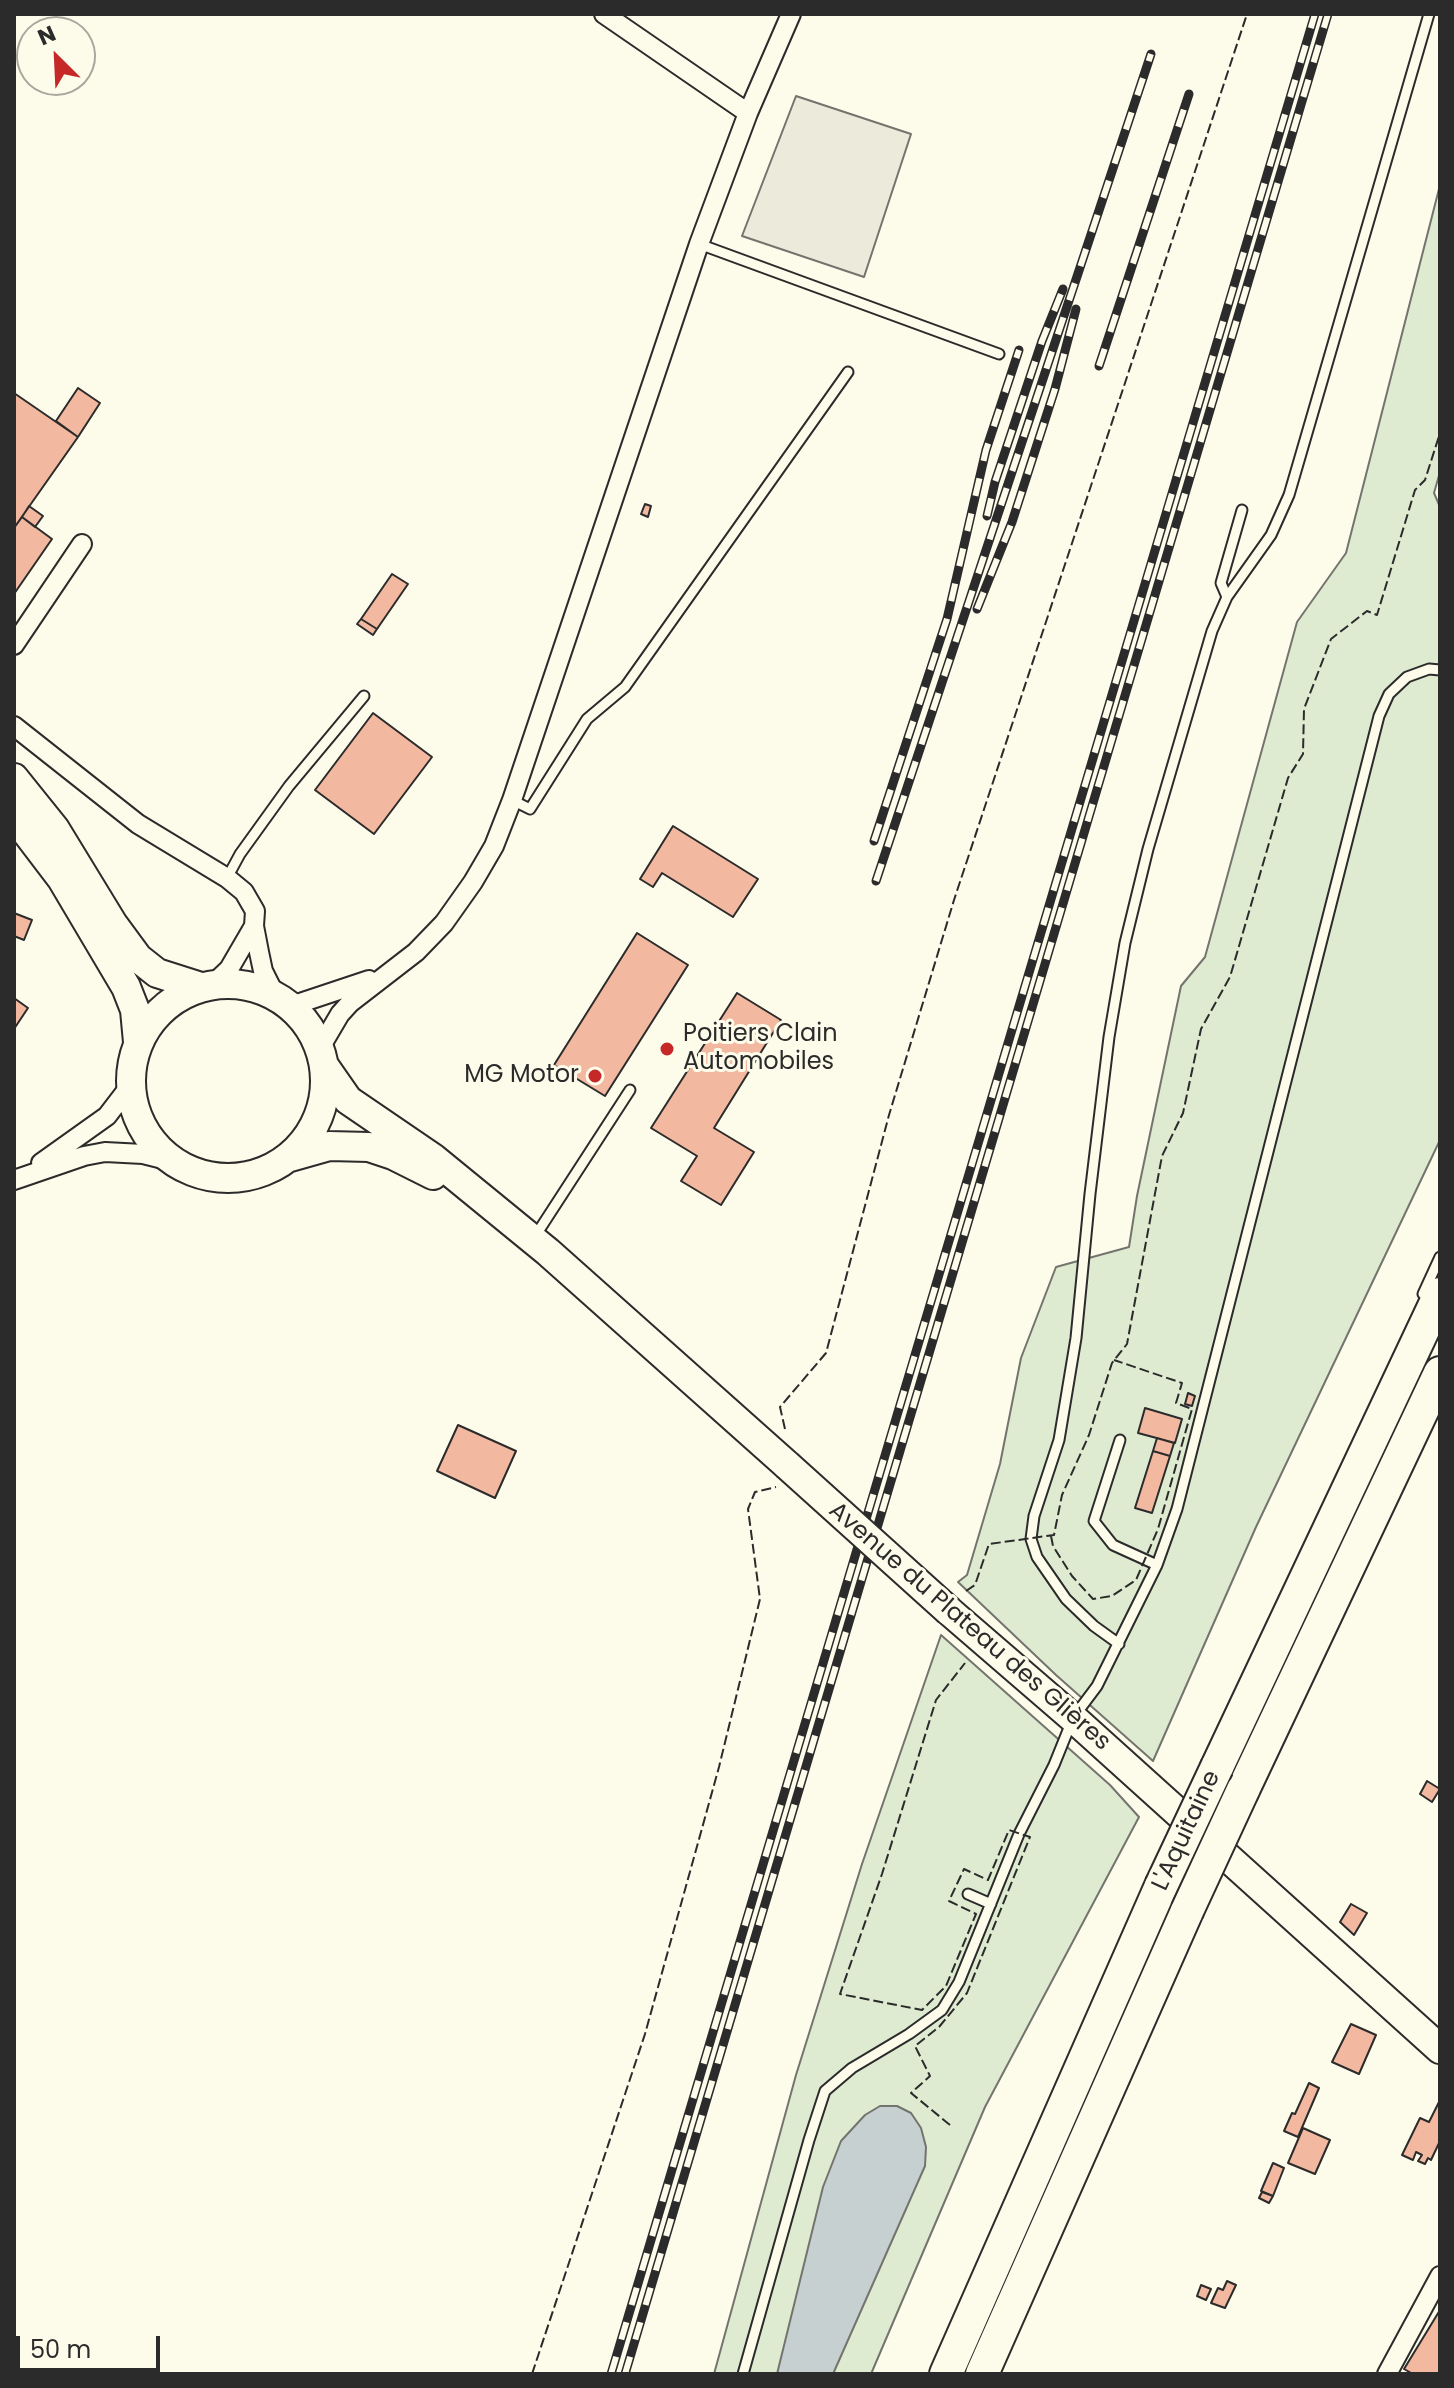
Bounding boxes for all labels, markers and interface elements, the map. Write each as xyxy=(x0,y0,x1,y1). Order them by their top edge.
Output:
north arrow xyxy=(16,16,96,96)
text: N xyxy=(33,18,61,53)
place label: Poitiers Clain Automobiles xyxy=(683,1021,837,1077)
marker: Poitiers Clain Automobiles xyxy=(658,1040,676,1058)
place label: MG Motor xyxy=(464,1062,579,1090)
marker: MG Motor xyxy=(586,1067,604,1085)
street label: Avenue du Plateau des Glières xyxy=(822,1497,1116,1757)
street label: L'Aquitaine xyxy=(1147,1766,1227,1896)
scale bar xyxy=(20,2320,164,2370)
text: 50 m xyxy=(30,2333,91,2366)

